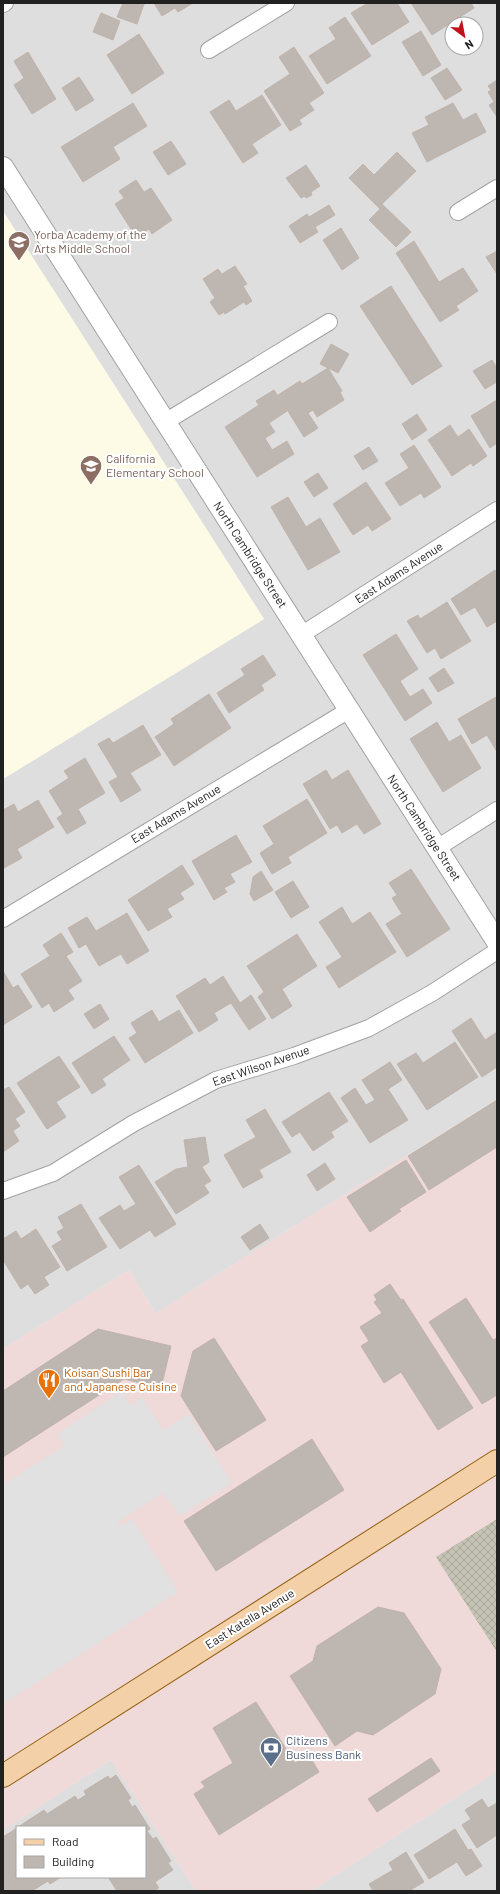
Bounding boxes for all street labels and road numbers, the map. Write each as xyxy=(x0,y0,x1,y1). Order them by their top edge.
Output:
street label: North Cambridge Street xyxy=(211,499,291,610)
street label: East Adams Avenue xyxy=(352,539,445,606)
street label: North Cambridge Street xyxy=(385,772,465,883)
street label: East Adams Avenue xyxy=(128,781,223,845)
street label: East Wilson Avenue xyxy=(210,1042,311,1088)
street label: East Katella Avenue xyxy=(202,1585,296,1651)

